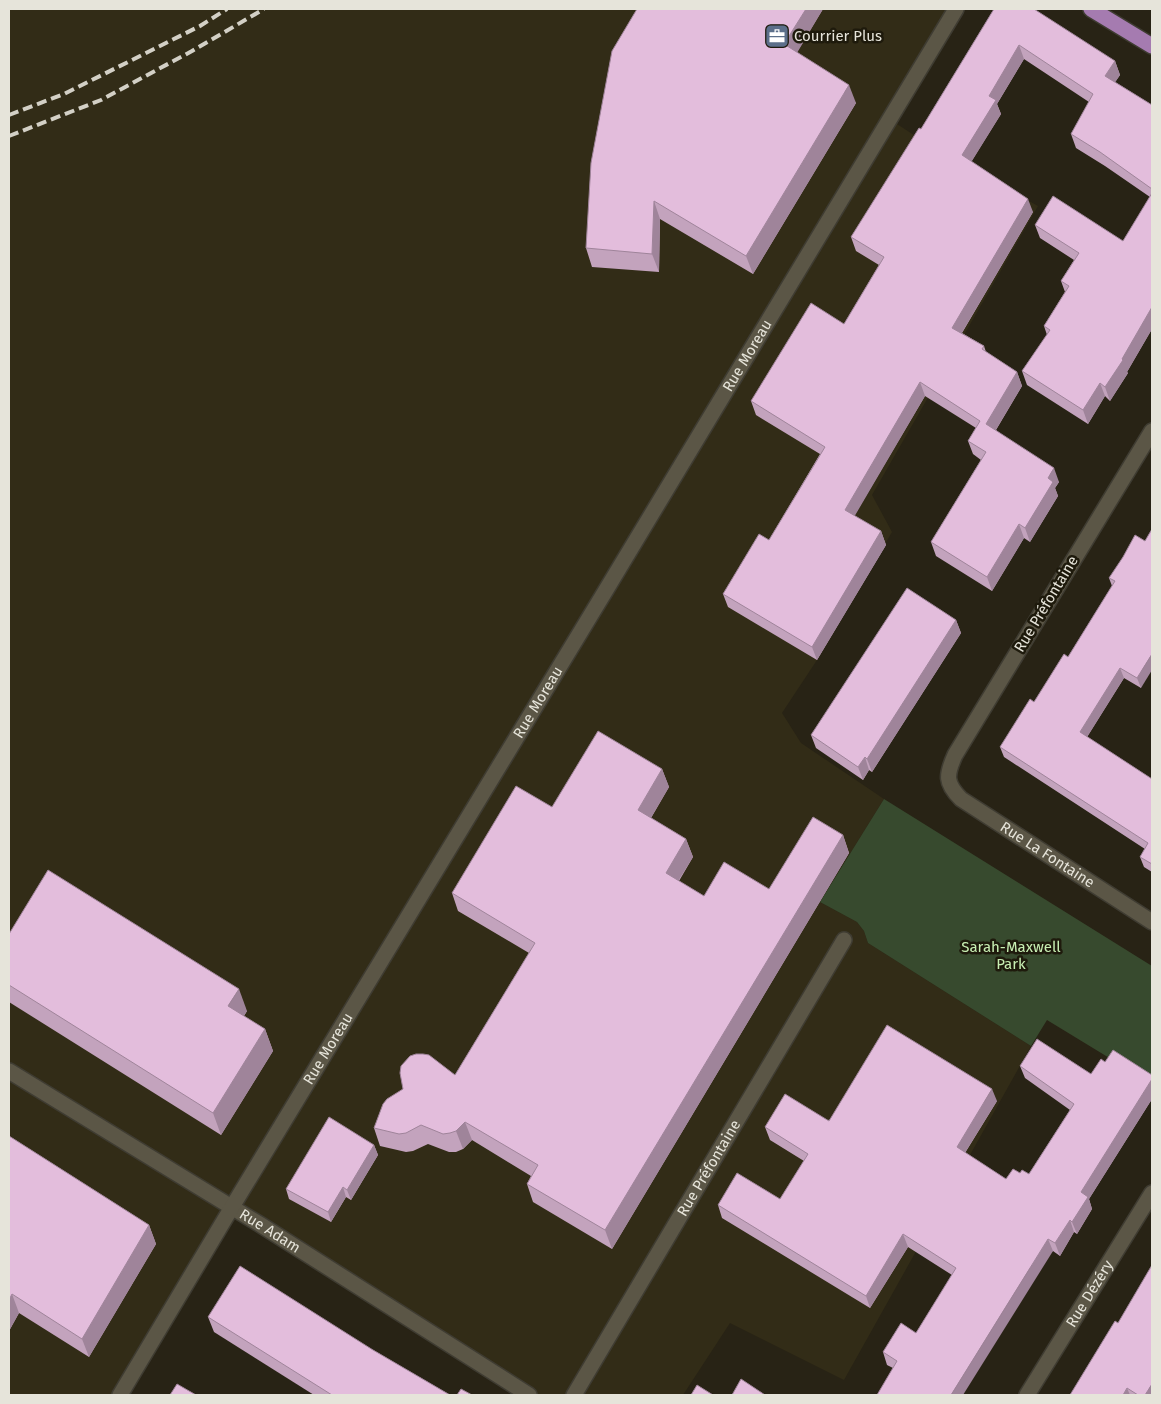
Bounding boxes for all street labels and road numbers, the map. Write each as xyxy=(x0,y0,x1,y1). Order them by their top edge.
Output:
street label: Rue Moreau xyxy=(719,316,776,395)
street label: Rue Préfontaine xyxy=(1010,553,1082,655)
street label: Rue Moreau xyxy=(509,663,567,741)
street label: Rue La Fontaine xyxy=(997,818,1098,892)
street label: Rue Moreau xyxy=(299,1009,357,1088)
street label: Rue Préfontaine xyxy=(673,1116,744,1219)
street label: Rue Adam xyxy=(236,1205,304,1257)
street label: Rue Dézéry xyxy=(1062,1256,1117,1331)

